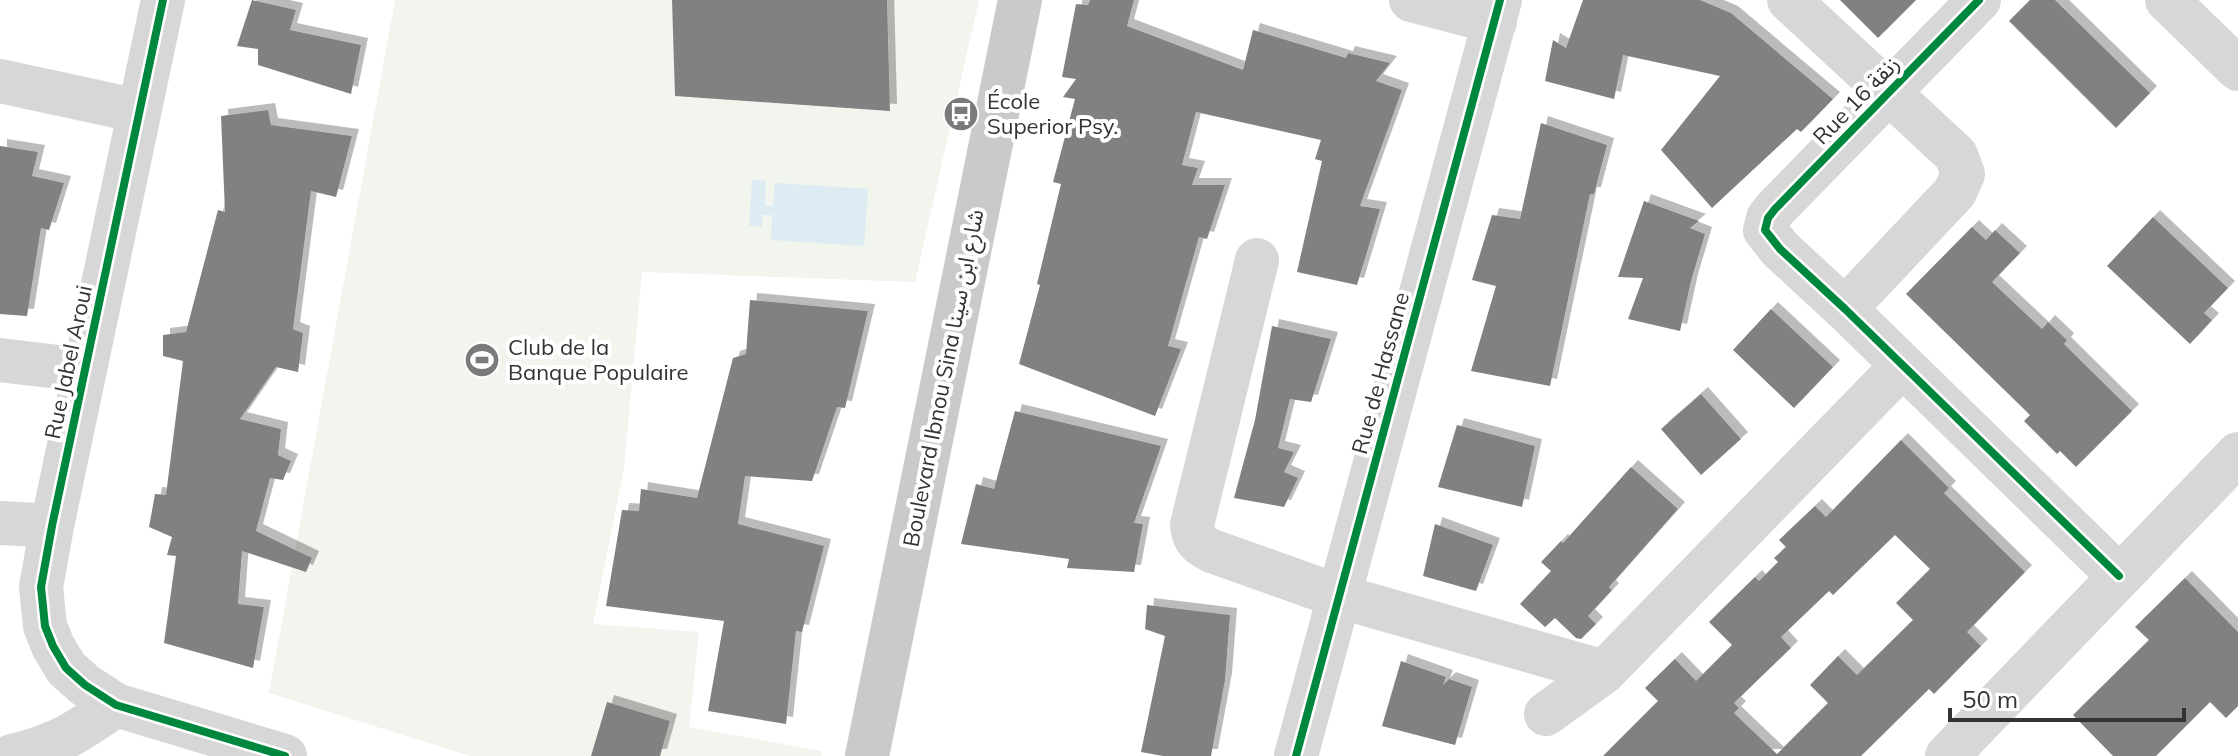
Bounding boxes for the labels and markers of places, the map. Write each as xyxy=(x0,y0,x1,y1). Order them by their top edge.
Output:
place label: École Superior Psy. xyxy=(987,87,1118,140)
bus stop icon: École Superior Psy. xyxy=(942,95,980,133)
place label: Club de la Banque Populaire xyxy=(508,333,688,386)
sports icon: Club de la Banque Populaire xyxy=(463,341,501,379)

